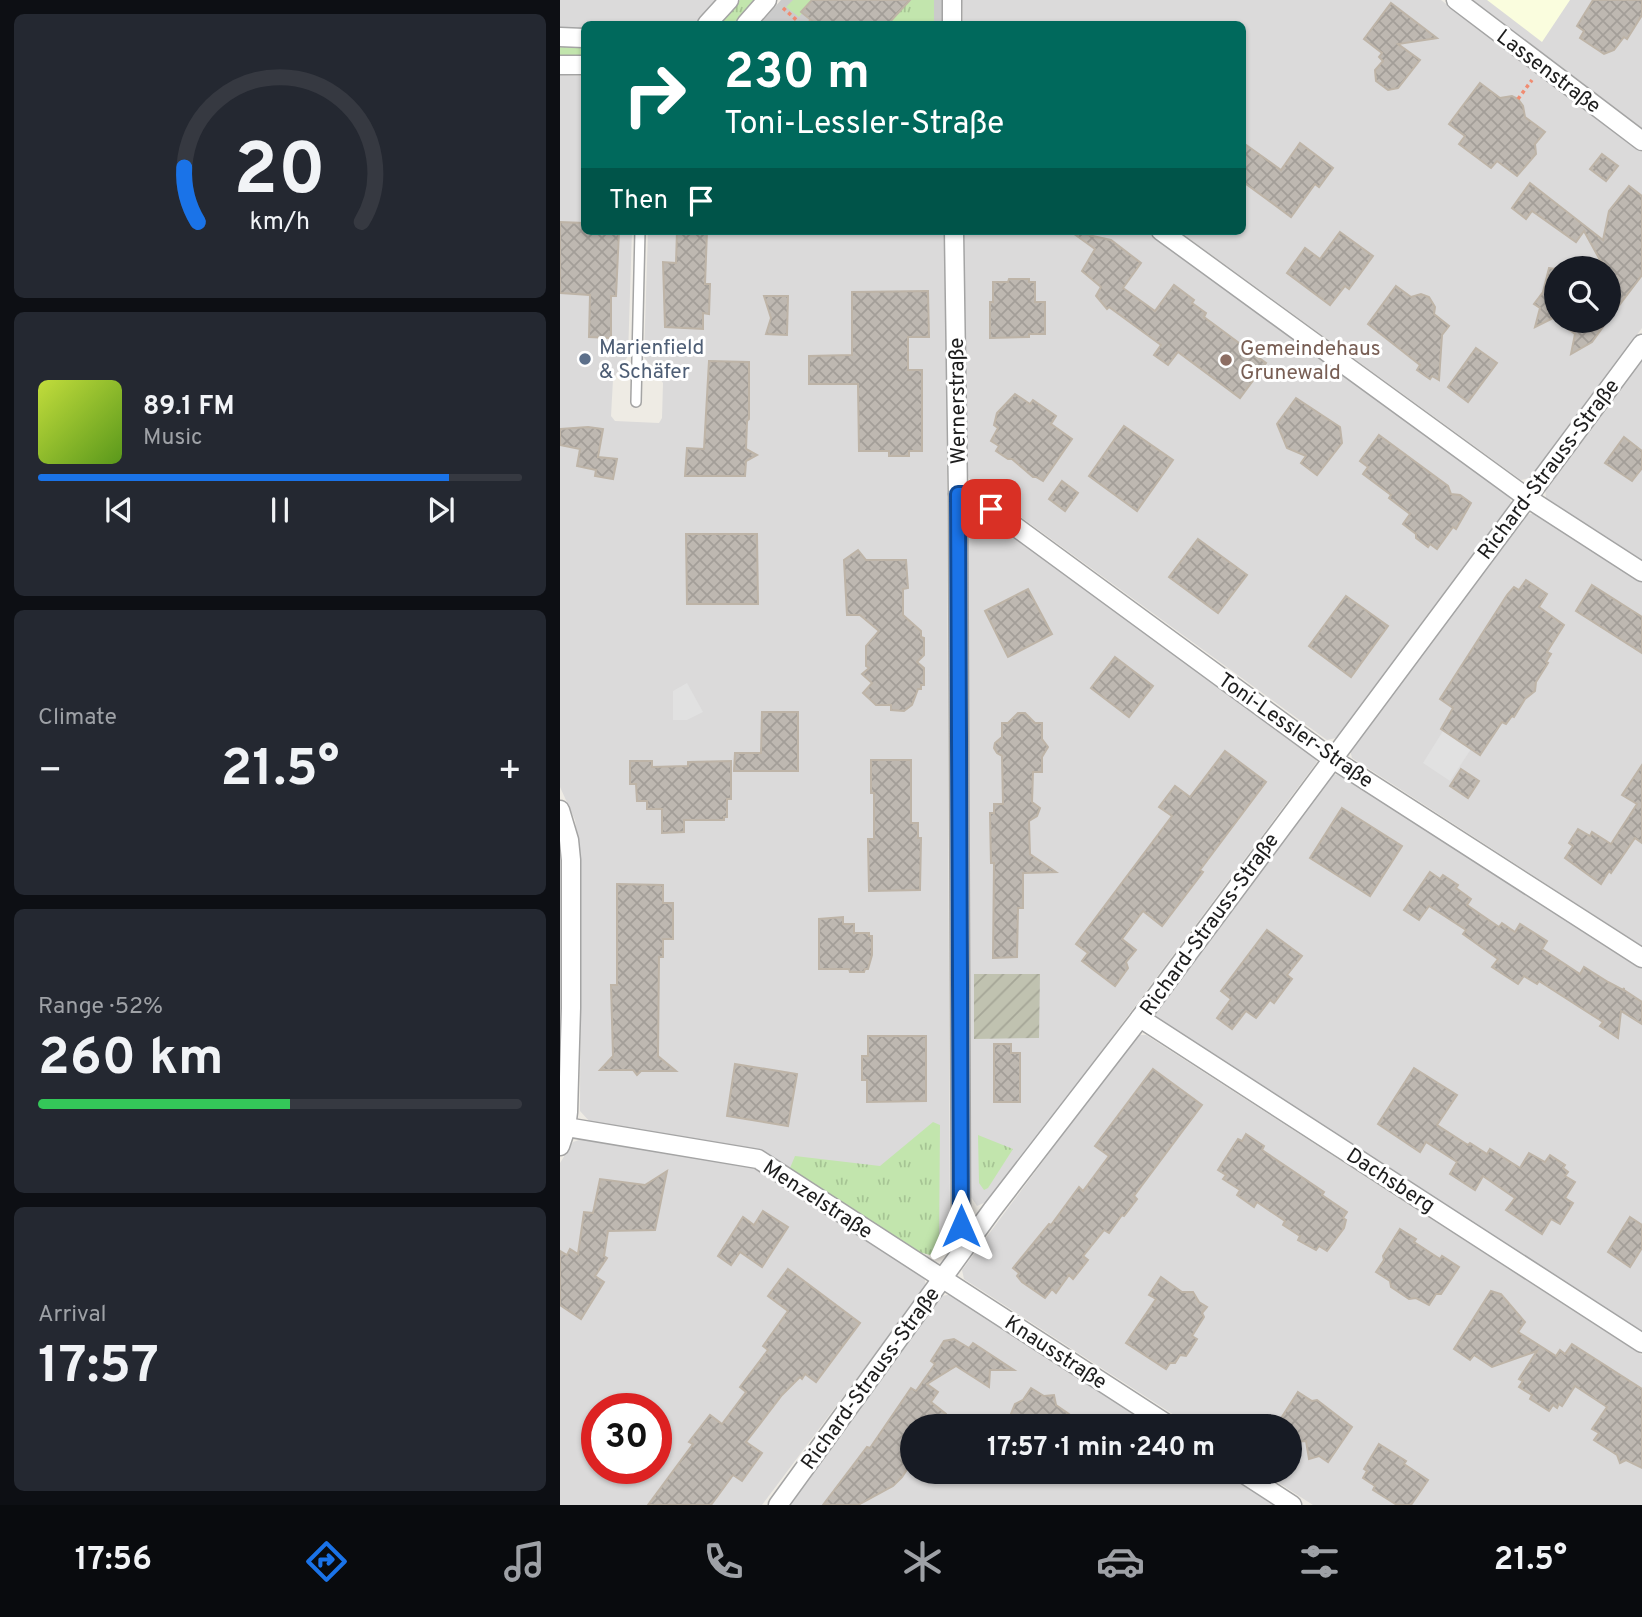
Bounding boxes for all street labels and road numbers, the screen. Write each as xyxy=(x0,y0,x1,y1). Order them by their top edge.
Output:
street label: Lassenstraße xyxy=(1490,24,1606,120)
street label: Wernerstraße xyxy=(944,337,973,465)
street label: Richard-Strauss-Straße xyxy=(1472,374,1626,566)
street label: Toni-Lessler-Straße xyxy=(1212,667,1378,795)
street label: Richard-Strauss-Straße xyxy=(1135,828,1286,1022)
street label: Dachsberg xyxy=(1341,1143,1440,1220)
street label: Menzelstraße xyxy=(757,1155,877,1246)
street label: Richard-Strauss-Straße xyxy=(796,1282,947,1476)
street label: Knausstraße xyxy=(999,1310,1112,1396)

